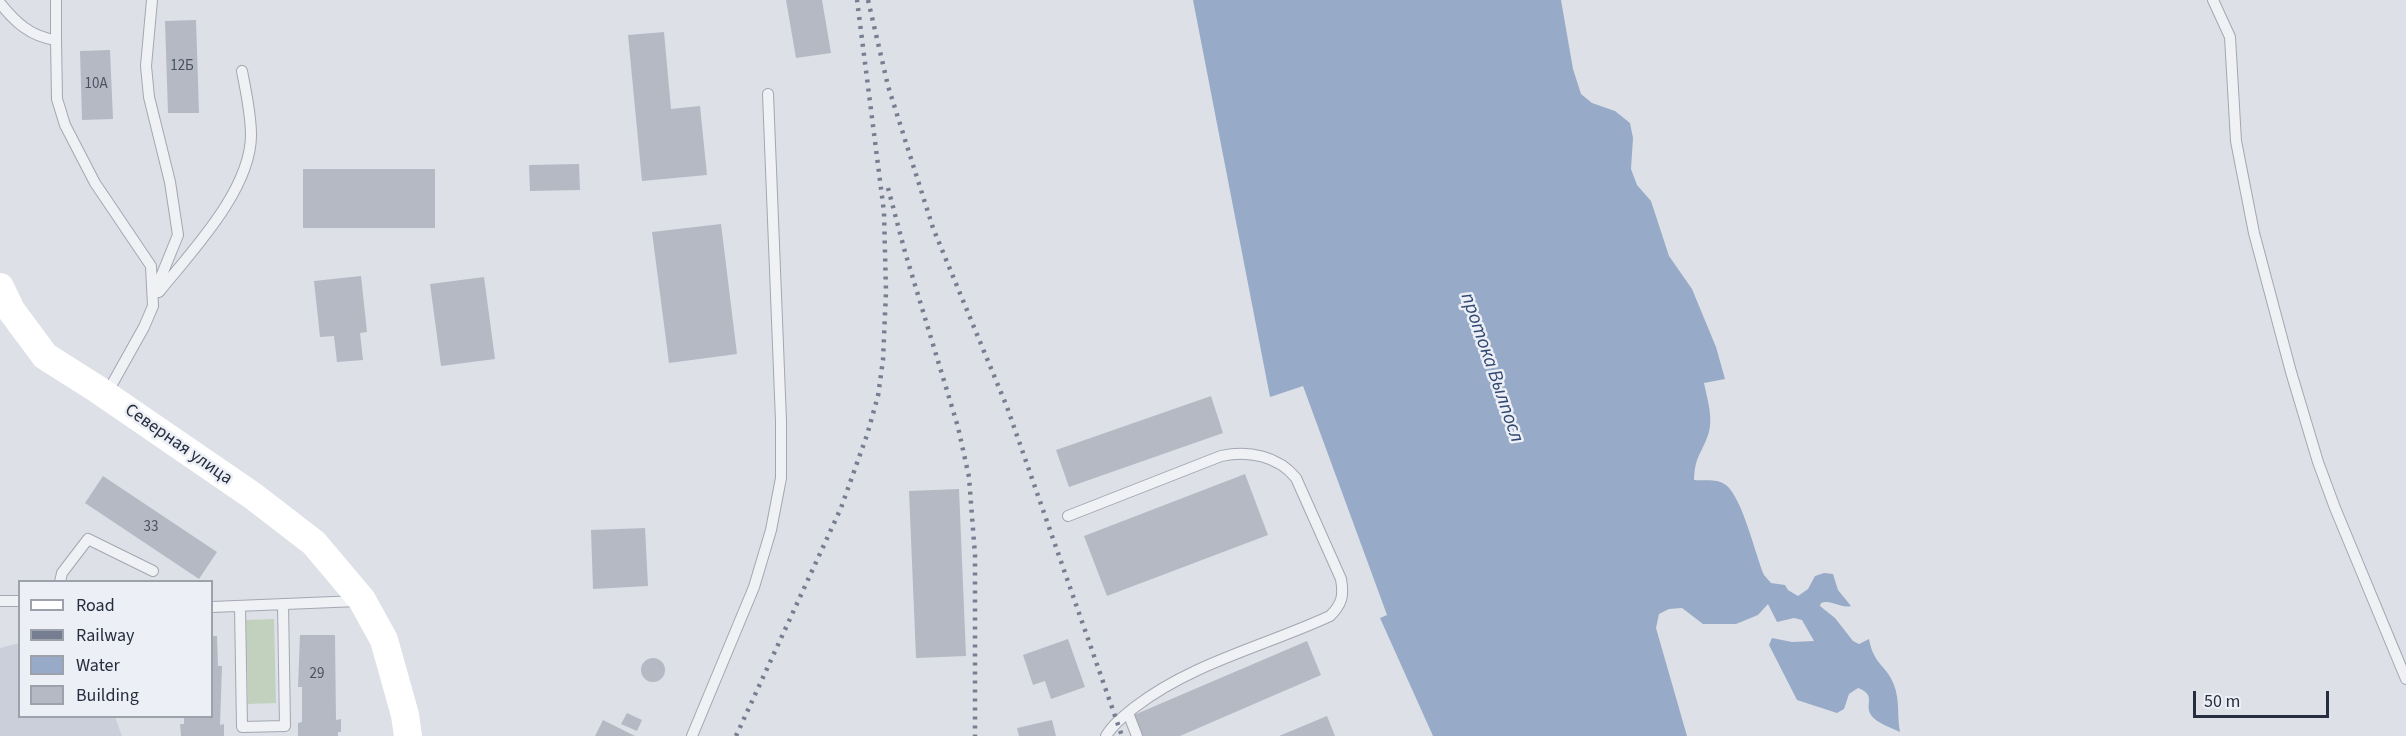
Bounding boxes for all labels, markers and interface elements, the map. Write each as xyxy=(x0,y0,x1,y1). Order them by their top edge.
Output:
house number: 12Б xyxy=(170,58,194,76)
house number: 10А xyxy=(84,76,108,94)
water label: протока Вылпосл xyxy=(1454,290,1528,446)
street label: Северная улица xyxy=(120,400,236,490)
house number: 33 xyxy=(144,519,158,537)
legend xyxy=(18,580,213,718)
text: Road xyxy=(76,593,115,618)
text: Railway xyxy=(76,623,135,648)
text: Water xyxy=(76,653,120,678)
house number: 29 xyxy=(310,666,324,684)
scale bar xyxy=(2196,679,2332,717)
text: Building xyxy=(76,683,139,708)
text: 50 m xyxy=(2204,689,2240,714)

